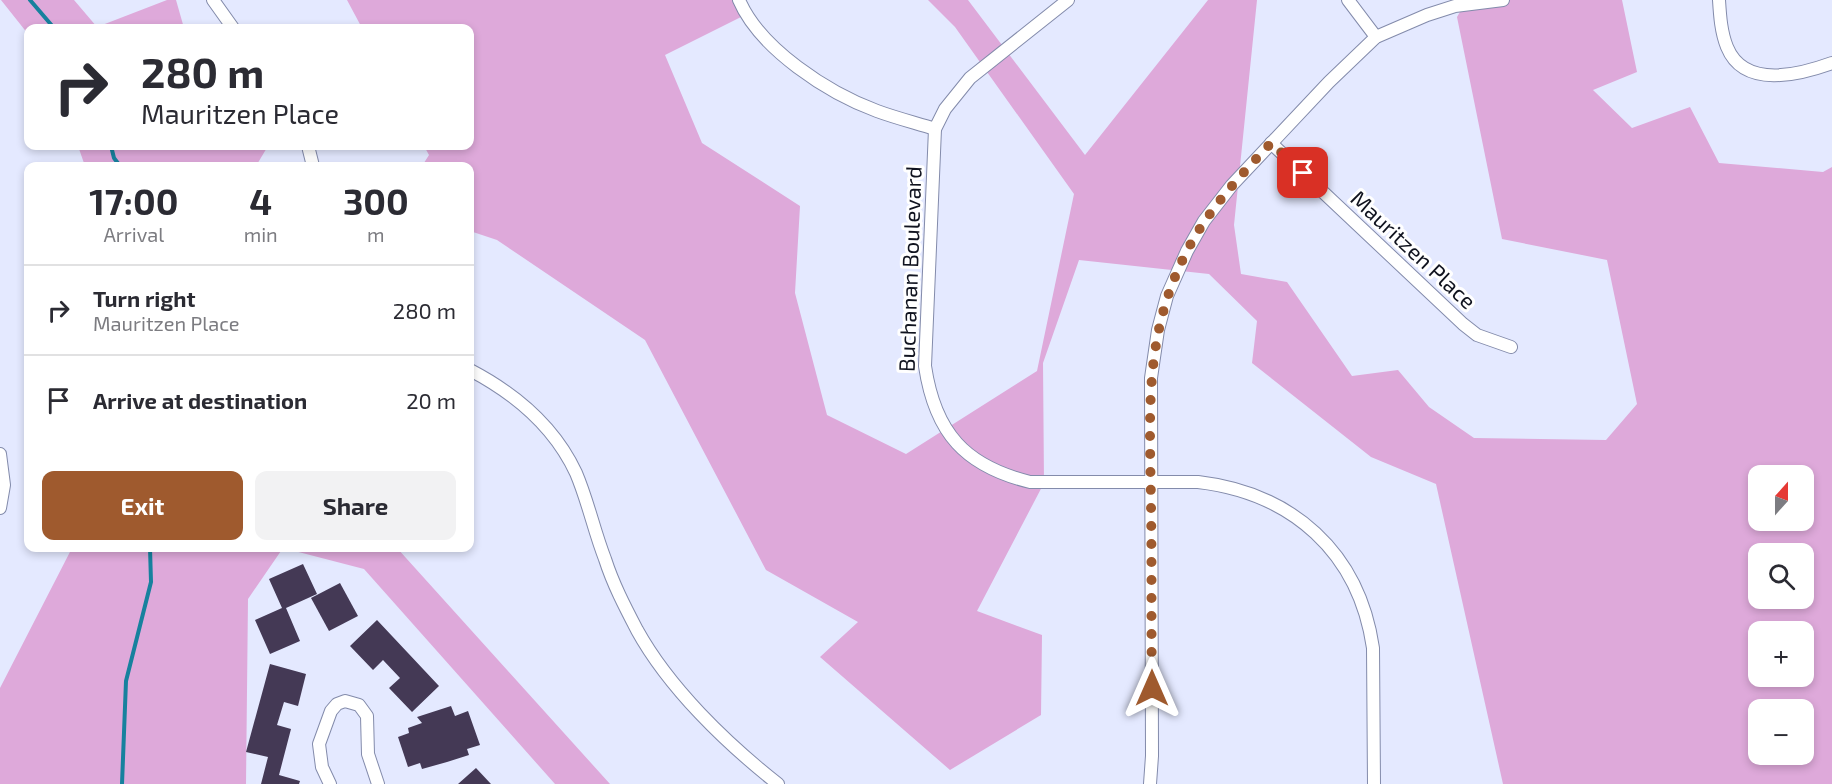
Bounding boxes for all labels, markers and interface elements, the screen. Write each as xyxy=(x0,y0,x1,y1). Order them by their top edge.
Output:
text: 280 m xyxy=(141,46,264,96)
icon: right xyxy=(42,48,120,126)
text: Mauritzen Place xyxy=(141,97,339,129)
pin xyxy=(1277,147,1328,198)
icon: arrive xyxy=(1286,156,1319,189)
street label: Buchanan Boulevard xyxy=(892,166,926,372)
text: 17:00 xyxy=(89,179,178,222)
text: 4 xyxy=(249,179,272,222)
text: 300 xyxy=(343,179,409,222)
street label: Mauritzen Place xyxy=(1346,185,1482,313)
text: Arrival xyxy=(103,222,164,246)
text: min xyxy=(244,222,278,246)
text: m xyxy=(367,222,385,246)
text: Turn right xyxy=(93,285,195,311)
icon: right xyxy=(42,294,75,327)
text: 280 m xyxy=(393,297,456,323)
text: Mauritzen Place xyxy=(93,311,240,335)
icon: arrive xyxy=(42,384,75,417)
text: Arrive at destination xyxy=(93,387,307,413)
text: 20 m xyxy=(406,387,456,413)
north arrow xyxy=(1748,465,1814,531)
map controls xyxy=(1748,465,1814,765)
button: Exit xyxy=(42,471,243,540)
button: Share xyxy=(255,471,456,540)
button: search xyxy=(1748,543,1814,609)
button: + xyxy=(1748,621,1814,687)
position arrow xyxy=(1120,656,1184,720)
button: − xyxy=(1748,699,1814,765)

